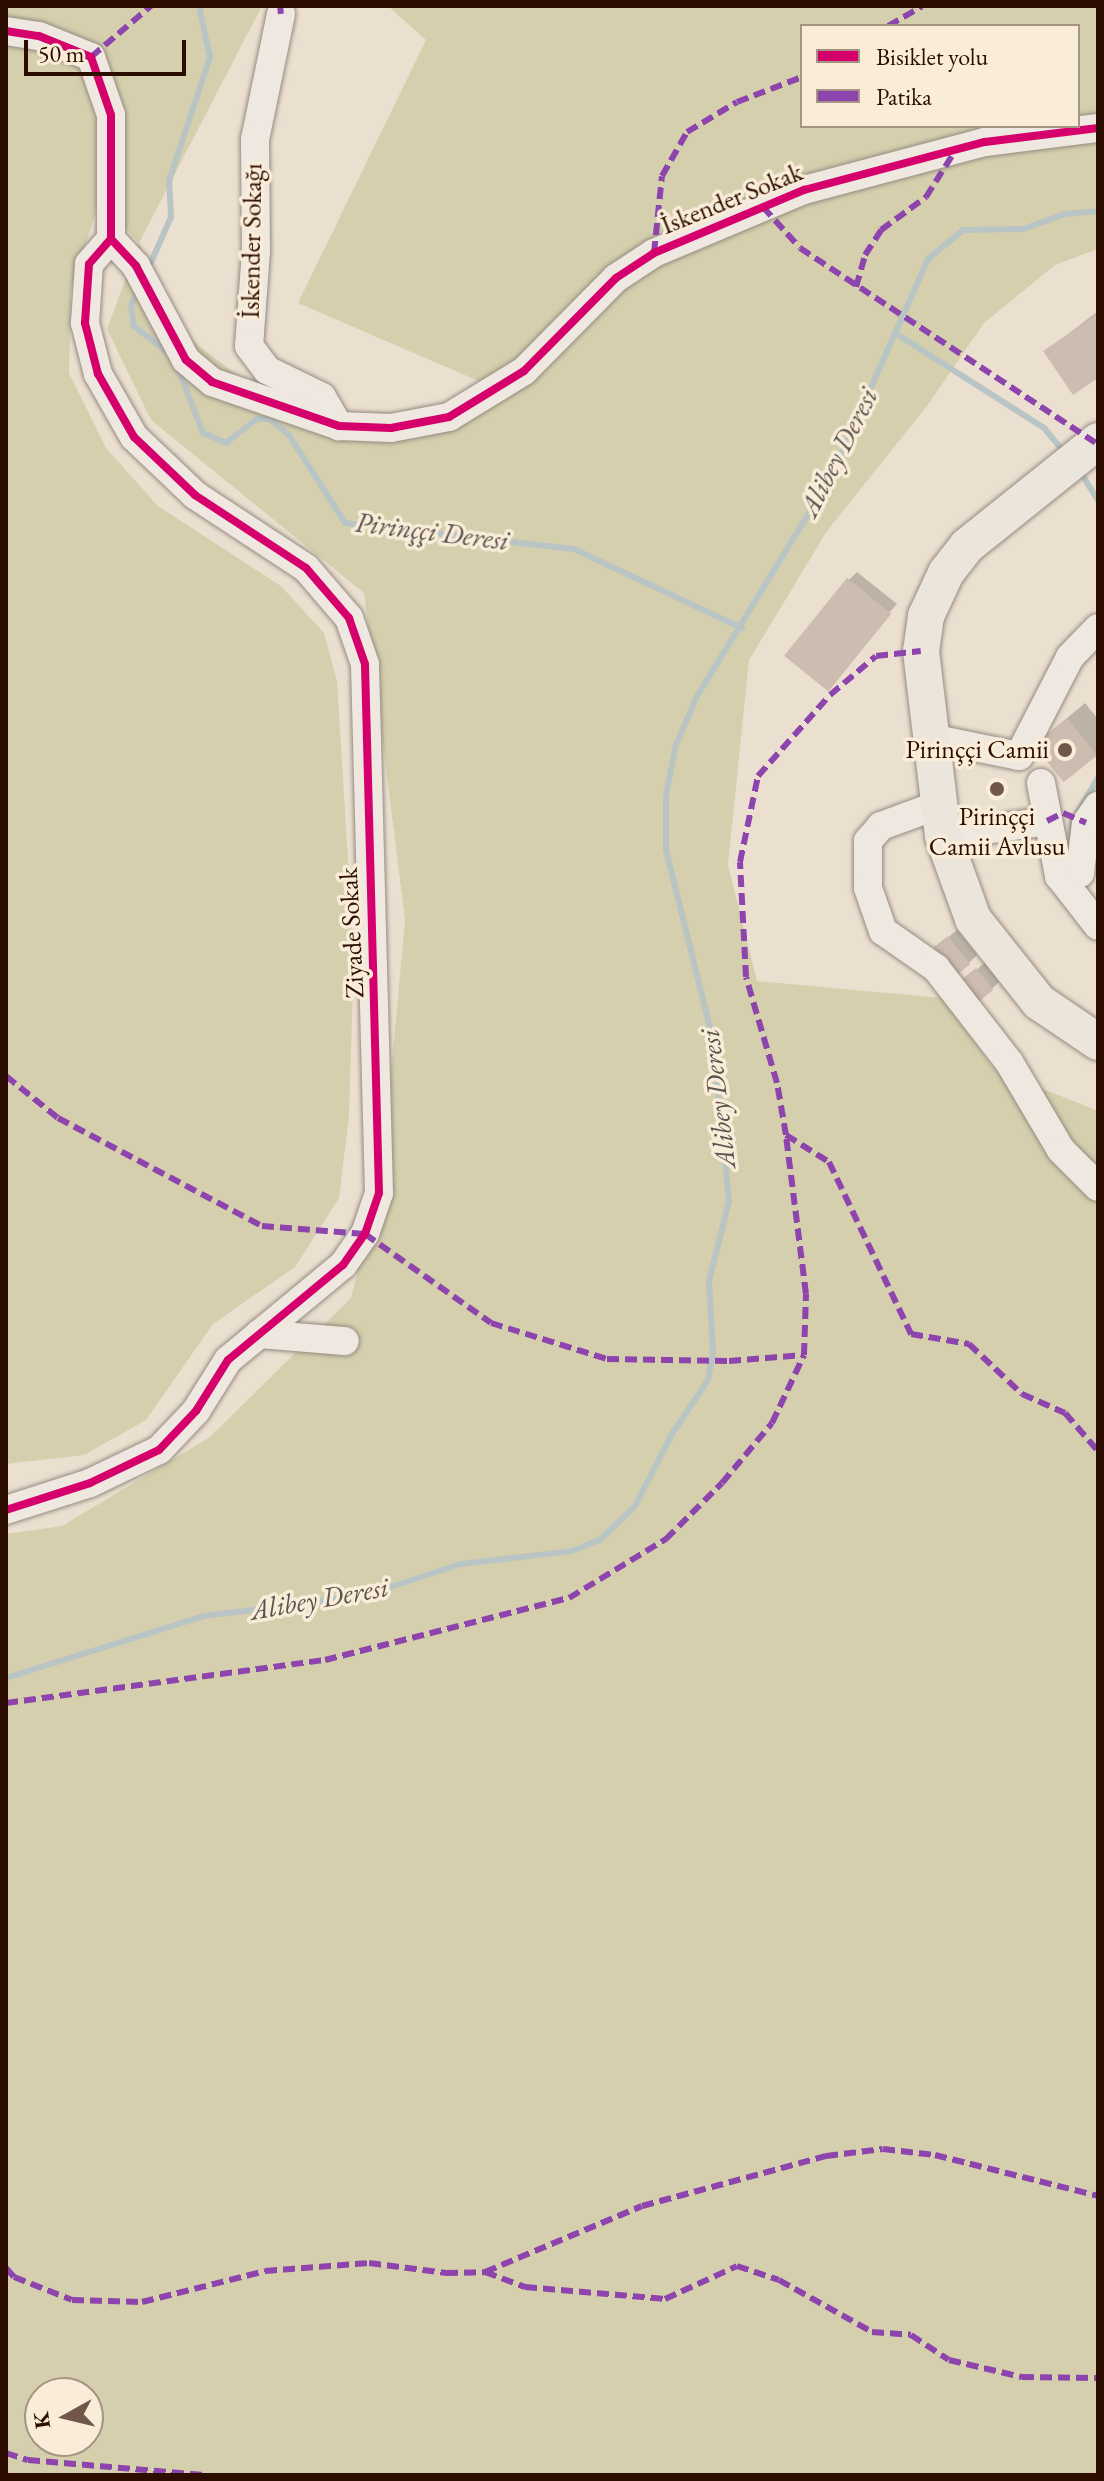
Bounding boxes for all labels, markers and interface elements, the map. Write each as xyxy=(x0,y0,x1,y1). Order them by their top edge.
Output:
scale bar xyxy=(28,24,190,74)
legend xyxy=(800,24,1080,128)
text: 50 m xyxy=(38,38,85,69)
text: Bisiklet yolu xyxy=(876,41,988,72)
text: Patika xyxy=(876,81,932,112)
street label: İskender Sokak xyxy=(657,156,807,242)
street label: İskender Sokağı xyxy=(235,163,269,319)
water label: Alibey Deresi xyxy=(791,382,885,522)
water label: Pirinççi Deresi xyxy=(353,505,511,557)
place label: Pirinççi Camii xyxy=(905,734,1049,766)
marker: Pirinççi Camii xyxy=(1056,741,1074,759)
marker: Pirinççi Camii Avlusu xyxy=(988,780,1006,798)
place label: Pirinççi Camii Avlusu xyxy=(929,801,1065,862)
street label: Ziyade Sokak xyxy=(333,867,371,999)
water label: Alibey Deresi xyxy=(692,1028,742,1170)
water label: Alibey Deresi xyxy=(247,1569,391,1627)
north arrow xyxy=(24,2377,104,2457)
text: K xyxy=(26,2410,57,2430)

